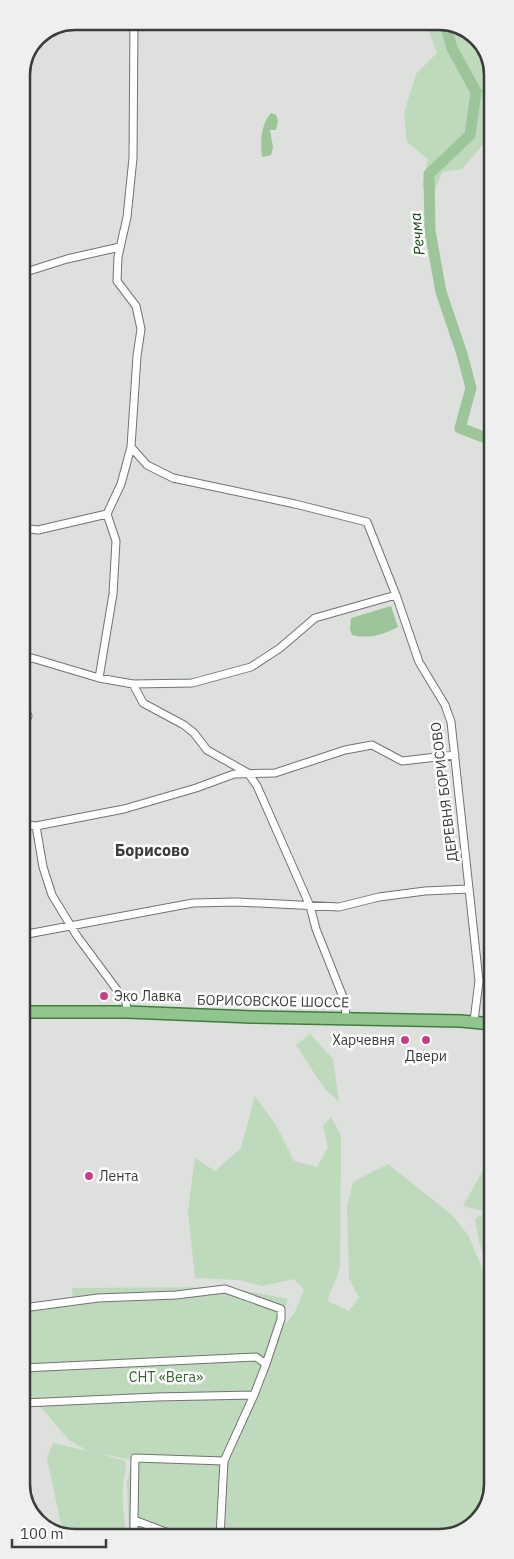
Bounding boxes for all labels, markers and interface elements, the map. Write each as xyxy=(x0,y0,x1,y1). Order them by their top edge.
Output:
water label: Речма xyxy=(405,211,429,256)
street label: ДЕРЕВНЯ БОРИСОВО xyxy=(426,721,462,863)
district label: Борисово xyxy=(115,840,189,860)
place label: Эко Лавка xyxy=(114,987,182,1005)
marker: Эко Лавка xyxy=(98,990,110,1002)
street label: БОРИСОВСКОЕ ШОССЕ xyxy=(197,991,349,1011)
place label: Харчевня xyxy=(332,1031,395,1049)
marker: Харчевня xyxy=(399,1034,411,1046)
marker: Двери xyxy=(420,1034,432,1046)
place label: Двери xyxy=(405,1047,447,1065)
place label: Лента xyxy=(99,1167,139,1185)
marker: Лента xyxy=(83,1170,95,1182)
park label: СНТ «Вега» xyxy=(129,1368,203,1386)
scale bar xyxy=(12,1516,106,1548)
text: 100 m xyxy=(20,1524,64,1543)

